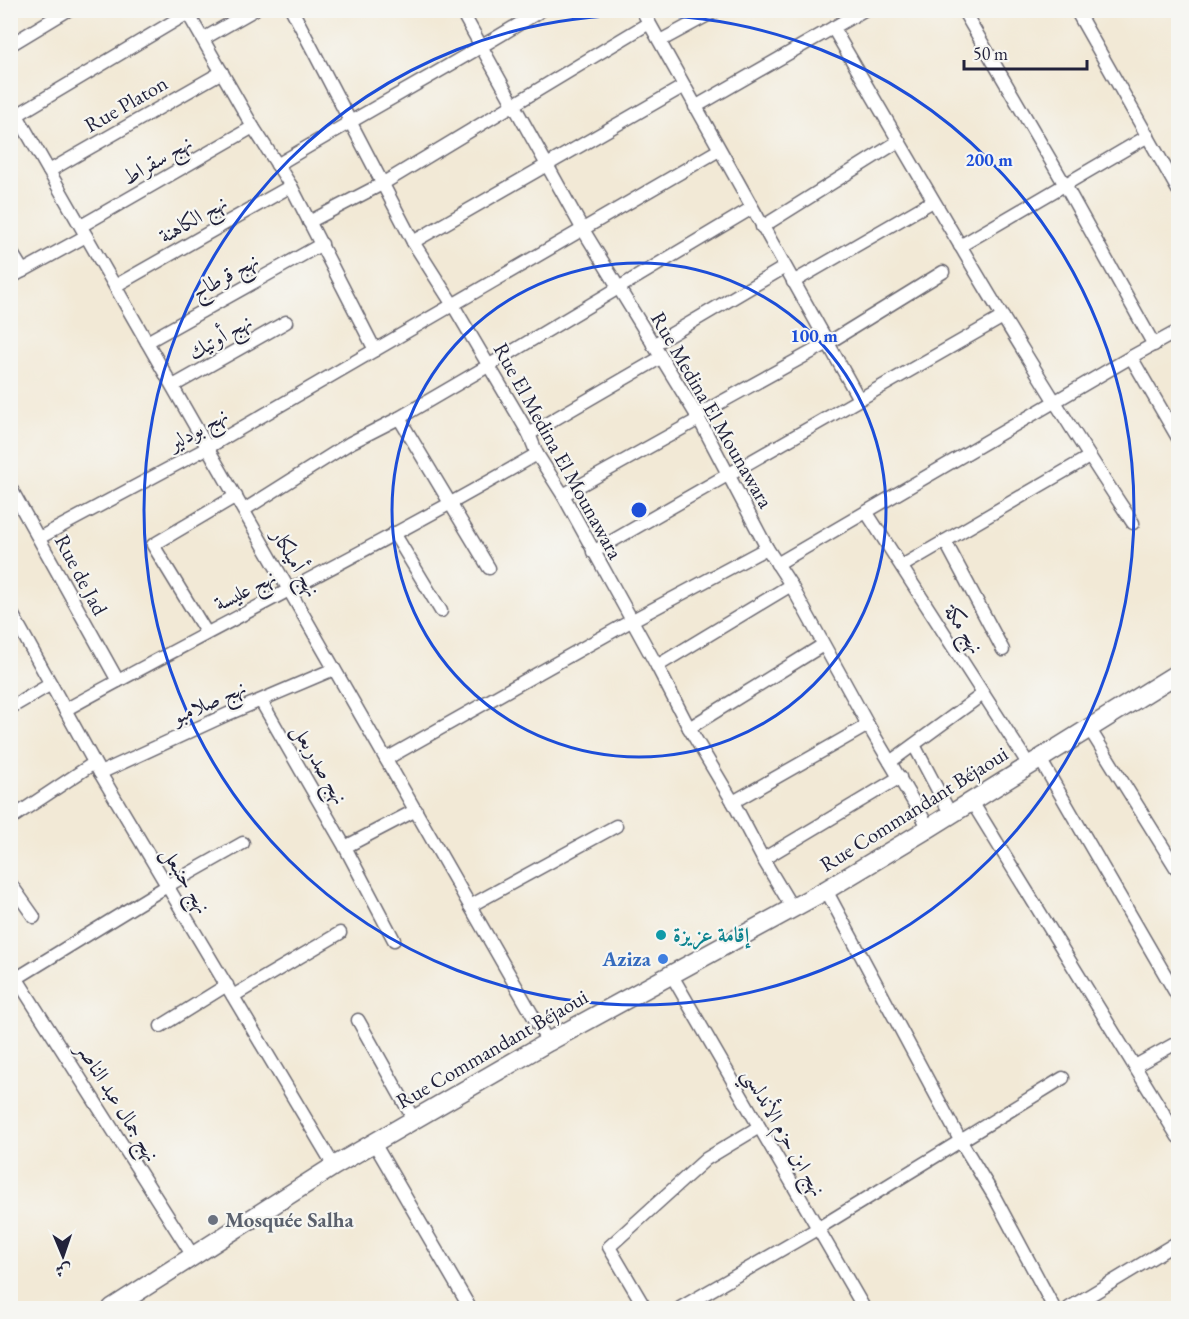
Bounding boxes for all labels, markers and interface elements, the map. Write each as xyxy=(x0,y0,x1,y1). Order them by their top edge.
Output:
scale bar xyxy=(964,33,1087,71)
text: 50 m xyxy=(973,42,1008,65)
street label: Rue Platon xyxy=(79,69,172,138)
street label: نهج سقراط xyxy=(117,129,200,196)
text: 200 m xyxy=(965,148,1013,171)
street label: نهج الكاهنة xyxy=(154,188,235,254)
street label: نهج قرطاج xyxy=(186,246,266,310)
street label: نهج أوتيك xyxy=(182,307,260,371)
street label: Rue Medina El Mounawara xyxy=(645,307,780,513)
text: 100 m xyxy=(790,324,838,347)
street label: Rue El Medina El Mounawara xyxy=(488,338,630,564)
street label: نهج بودلير xyxy=(161,401,236,463)
centre of rings xyxy=(629,500,649,520)
street label: نهج أميلكار xyxy=(260,521,328,605)
street label: Rue de Jad xyxy=(49,530,114,620)
street label: نهج عليسة xyxy=(209,563,283,622)
street label: نهج مكة xyxy=(933,598,990,662)
street label: نهج صلامبو xyxy=(166,673,253,736)
street label: نهج صدربعل xyxy=(281,719,354,812)
street label: Rue Commandant Béjaoui xyxy=(815,740,1013,878)
street label: نهج حنبعل xyxy=(151,841,217,921)
place label: إقامة عزيزة xyxy=(673,921,751,950)
marker: إقامة عزيزة xyxy=(654,928,668,942)
place label: Aziza xyxy=(601,945,652,972)
marker: Aziza xyxy=(656,952,670,966)
street label: Rue Commandant Béjaoui xyxy=(391,983,592,1115)
street label: نهج جمال عبد الناصر xyxy=(65,1035,166,1170)
street label: نهج ابن حزم الأندلسي xyxy=(731,1062,833,1204)
place label: Mosquée Salha xyxy=(225,1206,355,1233)
marker: Mosquée Salha xyxy=(206,1213,220,1227)
north arrow xyxy=(33,1226,93,1286)
text: ش xyxy=(55,1260,72,1281)

